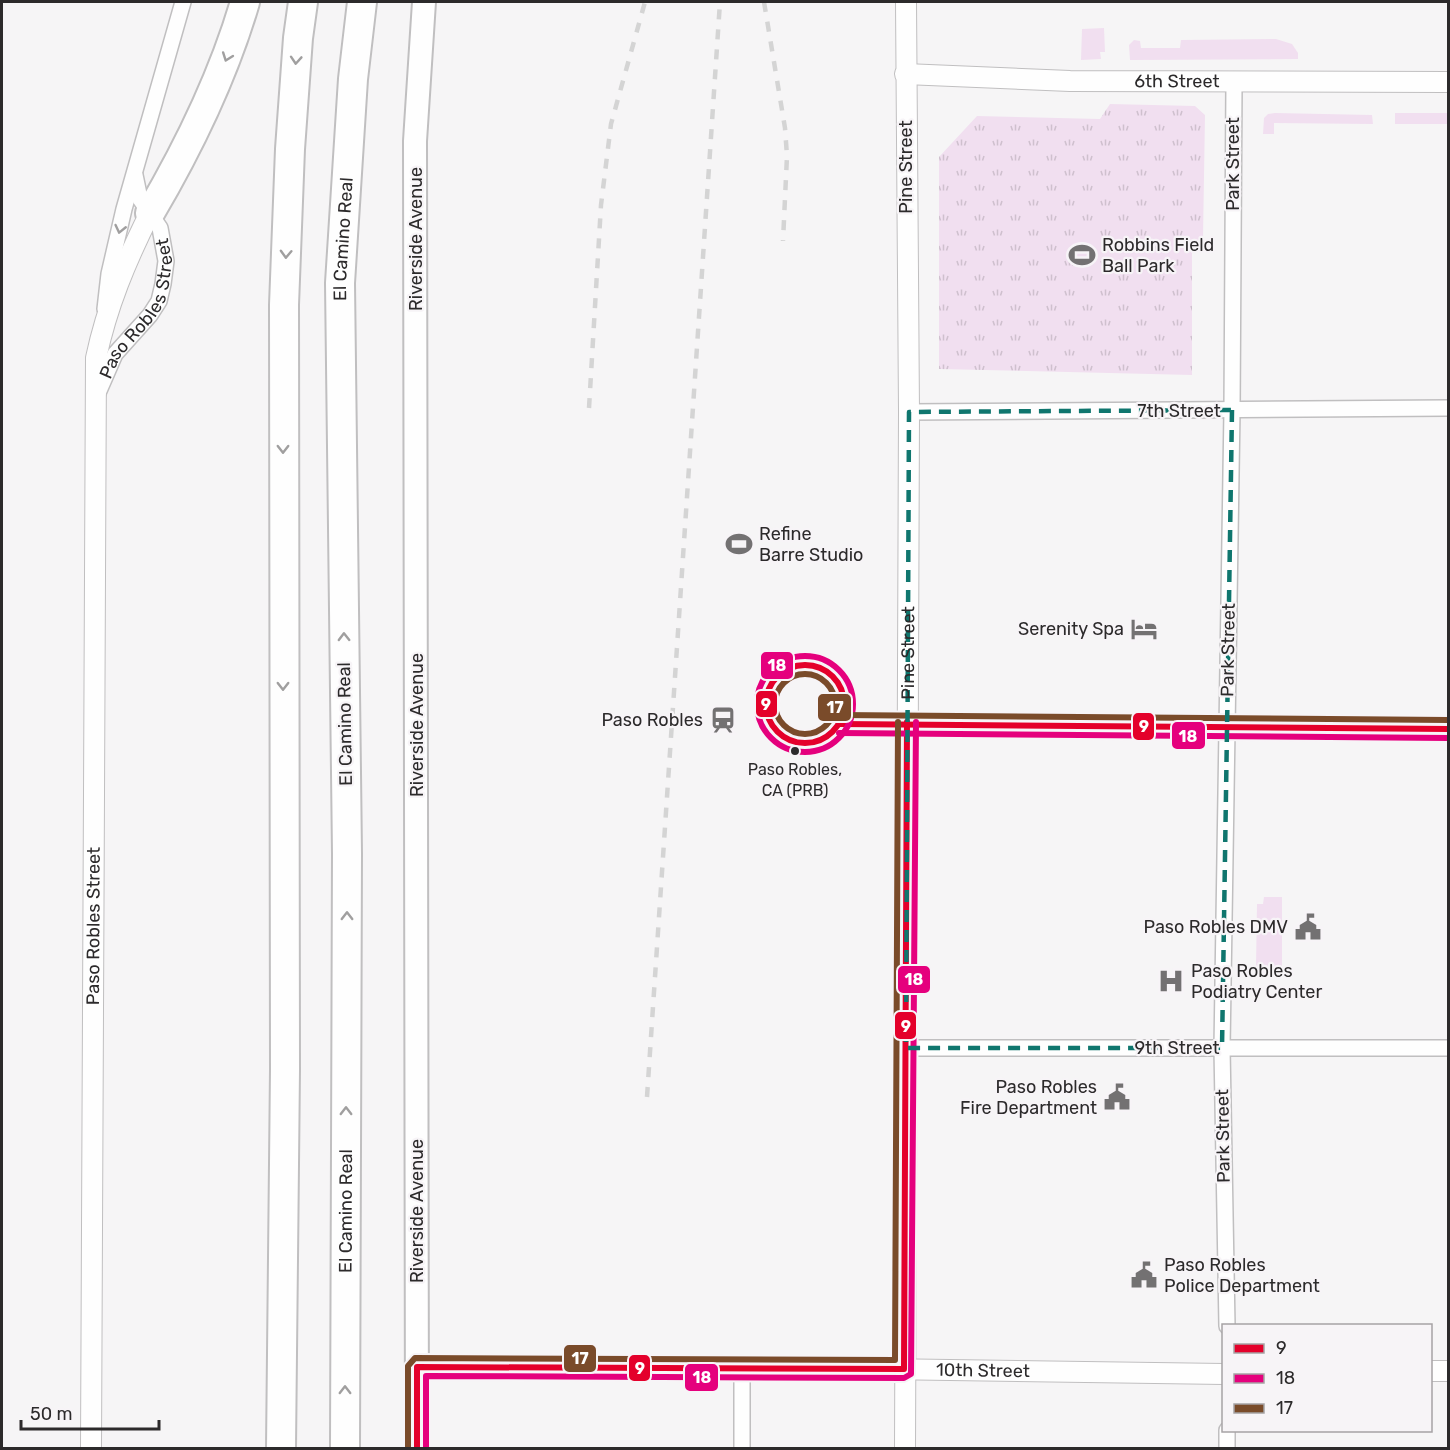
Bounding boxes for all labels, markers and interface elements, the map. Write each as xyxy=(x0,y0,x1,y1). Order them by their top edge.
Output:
one-way arrow xyxy=(222,51,235,62)
one-way arrow xyxy=(290,55,303,64)
street label: 6th Street xyxy=(1134,70,1220,92)
street label: Park Street xyxy=(1222,117,1244,211)
street label: Pine Street xyxy=(895,120,917,214)
street label: Riverside Avenue xyxy=(405,167,427,311)
street label: El Camino Real xyxy=(329,177,358,301)
one-way arrow xyxy=(114,224,127,234)
place label: Robbins Field Ball Park xyxy=(1102,234,1214,277)
street label: Paso Robles Street xyxy=(95,237,178,382)
sports icon: Robbins Field Ball Park xyxy=(1067,240,1097,270)
one-way arrow xyxy=(279,250,292,259)
street label: 7th Street xyxy=(1137,400,1221,422)
one-way arrow xyxy=(277,445,290,454)
place label: Refine Barre Studio xyxy=(759,523,863,566)
sports icon: Refine Barre Studio xyxy=(724,529,754,559)
street label: Park Street xyxy=(1216,603,1240,697)
street label: Pine Street xyxy=(897,606,919,700)
hotel icon: Serenity Spa xyxy=(1129,614,1159,644)
place label: Serenity Spa xyxy=(1018,618,1124,640)
one-way arrow xyxy=(338,633,350,642)
line badge: 18 xyxy=(760,651,794,680)
street label: Riverside Avenue xyxy=(406,653,428,797)
text: 18 xyxy=(768,656,787,675)
street label: El Camino Real xyxy=(333,662,357,786)
one-way arrow xyxy=(277,682,289,691)
line badge: 9 xyxy=(755,690,778,718)
line badge: 17 xyxy=(817,693,852,722)
text: 9 xyxy=(761,695,771,714)
text: 17 xyxy=(826,698,844,717)
station icon: Paso Robles xyxy=(708,705,738,735)
place label: Paso Robles xyxy=(601,709,703,731)
line badge: 9 xyxy=(1132,712,1155,741)
text: 9 xyxy=(1139,717,1149,736)
line badge: 18 xyxy=(1171,721,1206,750)
text: 18 xyxy=(1179,727,1198,746)
marker: Paso Robles, CA (PRB) xyxy=(789,745,801,757)
place label: Paso Robles, CA (PRB) xyxy=(748,760,842,800)
street label: Paso Robles Street xyxy=(82,847,105,1005)
one-way arrow xyxy=(341,912,353,921)
public building icon: Paso Robles DMV xyxy=(1293,912,1323,942)
place label: Paso Robles DMV xyxy=(1144,916,1288,938)
place label: Paso Robles Podiatry Center xyxy=(1191,960,1322,1003)
line badge: 18 xyxy=(897,965,931,994)
hospital icon: Paso Robles Podiatry Center xyxy=(1156,966,1186,996)
text: 18 xyxy=(905,970,924,989)
line badge: 9 xyxy=(894,1011,917,1040)
text: 9 xyxy=(901,1017,911,1036)
street label: 9th Street xyxy=(1134,1037,1220,1059)
place label: Paso Robles Fire Department xyxy=(960,1076,1097,1119)
public building icon: Paso Robles Fire Department xyxy=(1102,1082,1132,1112)
street label: Park Street xyxy=(1211,1089,1235,1183)
one-way arrow xyxy=(340,1107,352,1116)
street label: Riverside Avenue xyxy=(406,1139,428,1283)
street label: El Camino Real xyxy=(335,1149,357,1273)
place label: Paso Robles Police Department xyxy=(1164,1254,1320,1297)
public building icon: Paso Robles Police Department xyxy=(1129,1260,1159,1290)
legend xyxy=(1222,1324,1432,1432)
text: 9 xyxy=(1276,1337,1287,1359)
line badge: 17 xyxy=(563,1344,597,1373)
text: 17 xyxy=(571,1349,589,1368)
line badge: 9 xyxy=(628,1354,651,1382)
text: 9 xyxy=(635,1359,645,1378)
street label: 10th Street xyxy=(936,1359,1030,1382)
line badge: 18 xyxy=(684,1363,719,1392)
text: 18 xyxy=(1276,1367,1295,1389)
text: 18 xyxy=(693,1368,712,1387)
one-way arrow xyxy=(339,1386,351,1395)
scale bar xyxy=(21,1393,159,1431)
text: 17 xyxy=(1276,1397,1293,1419)
text: 50 m xyxy=(30,1403,73,1425)

